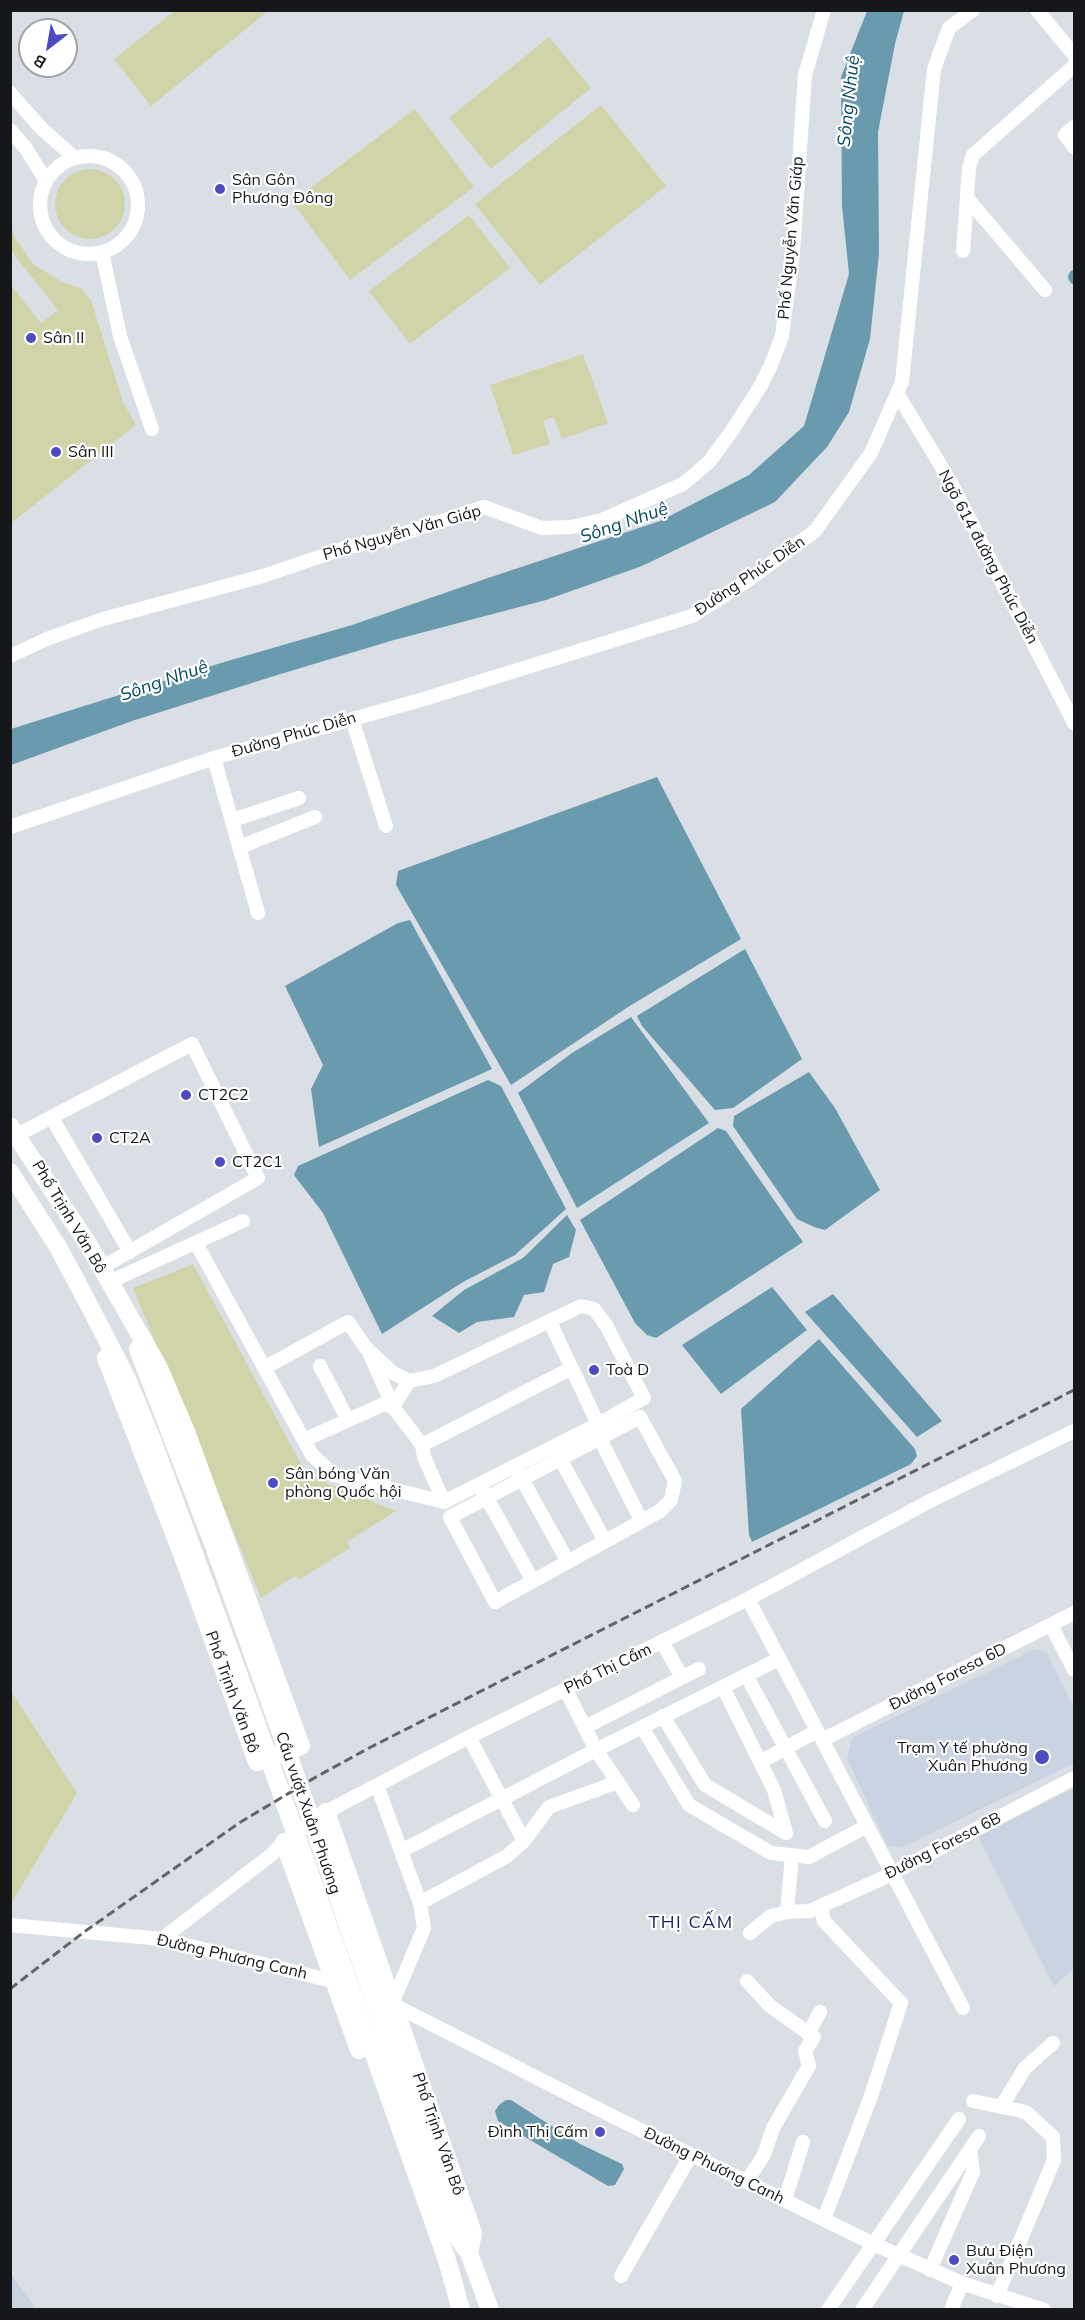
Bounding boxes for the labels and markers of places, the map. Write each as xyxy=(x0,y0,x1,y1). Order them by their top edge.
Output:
place label: Sân Gôn Phương Đông xyxy=(232,170,333,208)
marker: Sân Gôn Phương Đông xyxy=(213,182,227,196)
place label: Sân II xyxy=(43,328,84,348)
marker: Sân II xyxy=(24,331,38,345)
place label: Sân III xyxy=(68,442,114,462)
marker: Sân III xyxy=(49,445,63,459)
place label: CT2C2 xyxy=(198,1085,249,1105)
marker: CT2C2 xyxy=(179,1088,193,1102)
place label: CT2A xyxy=(109,1128,151,1148)
marker: CT2A xyxy=(90,1131,104,1145)
place label: CT2C1 xyxy=(232,1152,283,1172)
marker: CT2C1 xyxy=(213,1155,227,1169)
place label: Toà D xyxy=(606,1360,649,1380)
marker: Toà D xyxy=(587,1363,601,1377)
place label: Sân bóng Văn phòng Quốc hội xyxy=(285,1464,401,1502)
marker: Sân bóng Văn phòng Quốc hội xyxy=(266,1476,280,1490)
place label: Trạm Y tế phường Xuân Phương xyxy=(897,1738,1028,1776)
marker: Trạm Y tế phường Xuân Phương xyxy=(1033,1748,1051,1766)
place label: Đình Thị Cấm xyxy=(488,2122,588,2142)
marker: Đình Thị Cấm xyxy=(593,2125,607,2139)
place label: Bưu Điện Xuân Phương xyxy=(966,2241,1066,2279)
marker: Bưu Điện Xuân Phương xyxy=(947,2253,961,2267)

